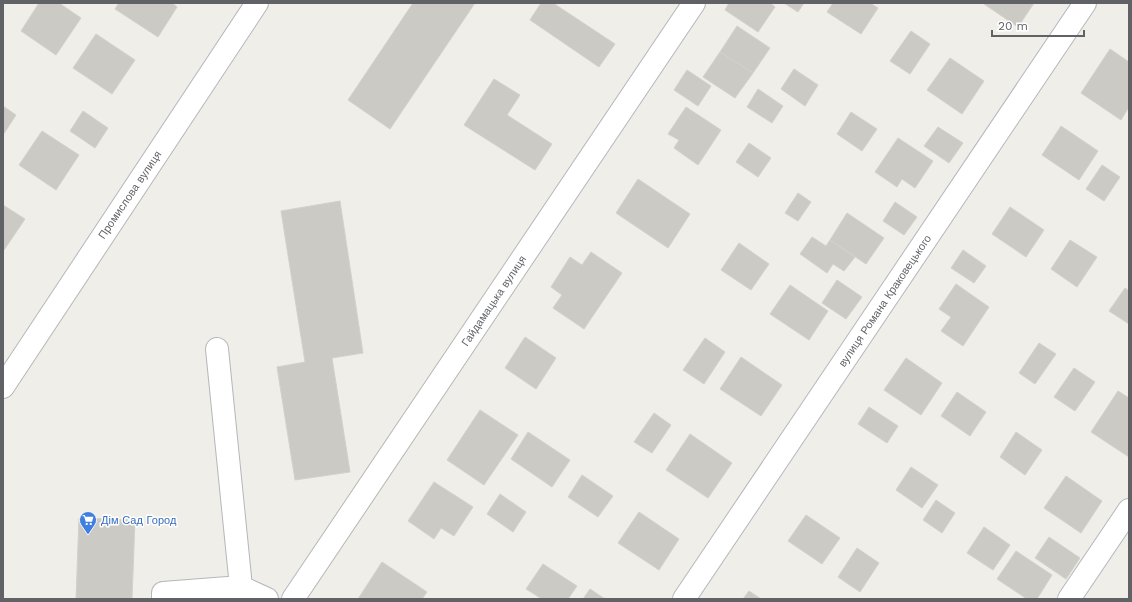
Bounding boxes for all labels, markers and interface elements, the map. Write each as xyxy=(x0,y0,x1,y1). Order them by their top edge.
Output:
scale bar xyxy=(992,12,1084,38)
text: 20 m xyxy=(998,19,1028,33)
street label: Промислова вулиця xyxy=(96,149,164,241)
street label: вулиця Романа Краковецького xyxy=(836,232,934,370)
street label: Гайдамацька вулиця xyxy=(459,253,529,349)
supermarket icon: Дім Сад Город xyxy=(78,510,98,535)
place label: Дім Сад Город xyxy=(101,514,177,527)

